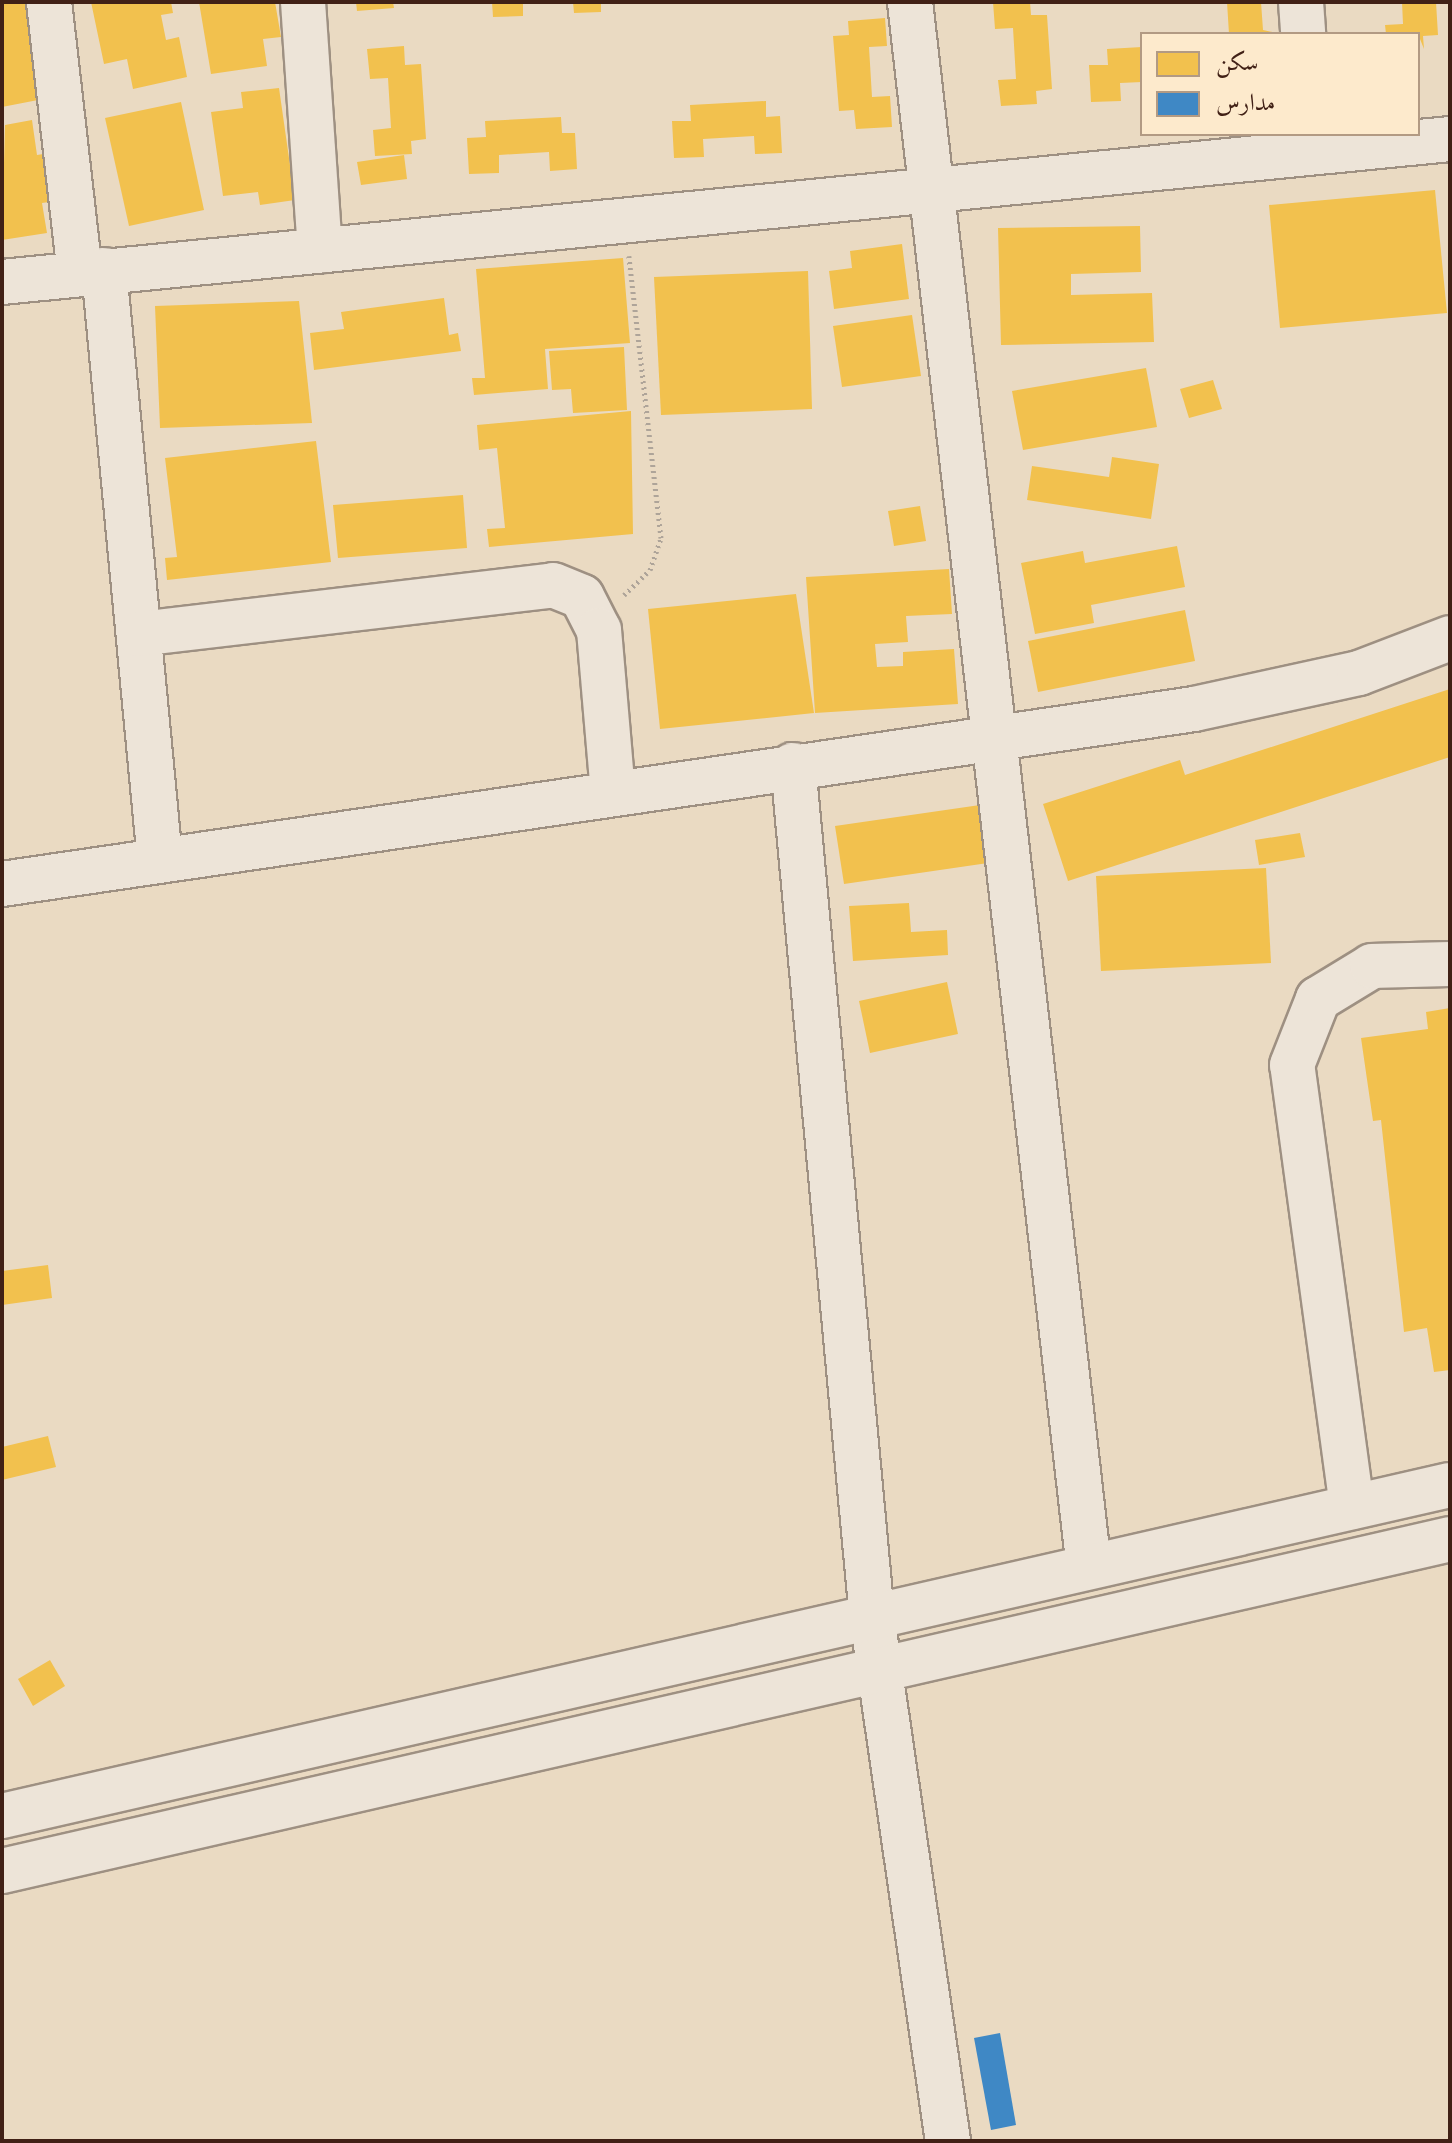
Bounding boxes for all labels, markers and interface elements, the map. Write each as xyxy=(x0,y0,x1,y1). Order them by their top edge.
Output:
legend xyxy=(1140,32,1420,136)
text: سكن xyxy=(1216,46,1259,77)
text: مدارس xyxy=(1216,86,1275,117)

